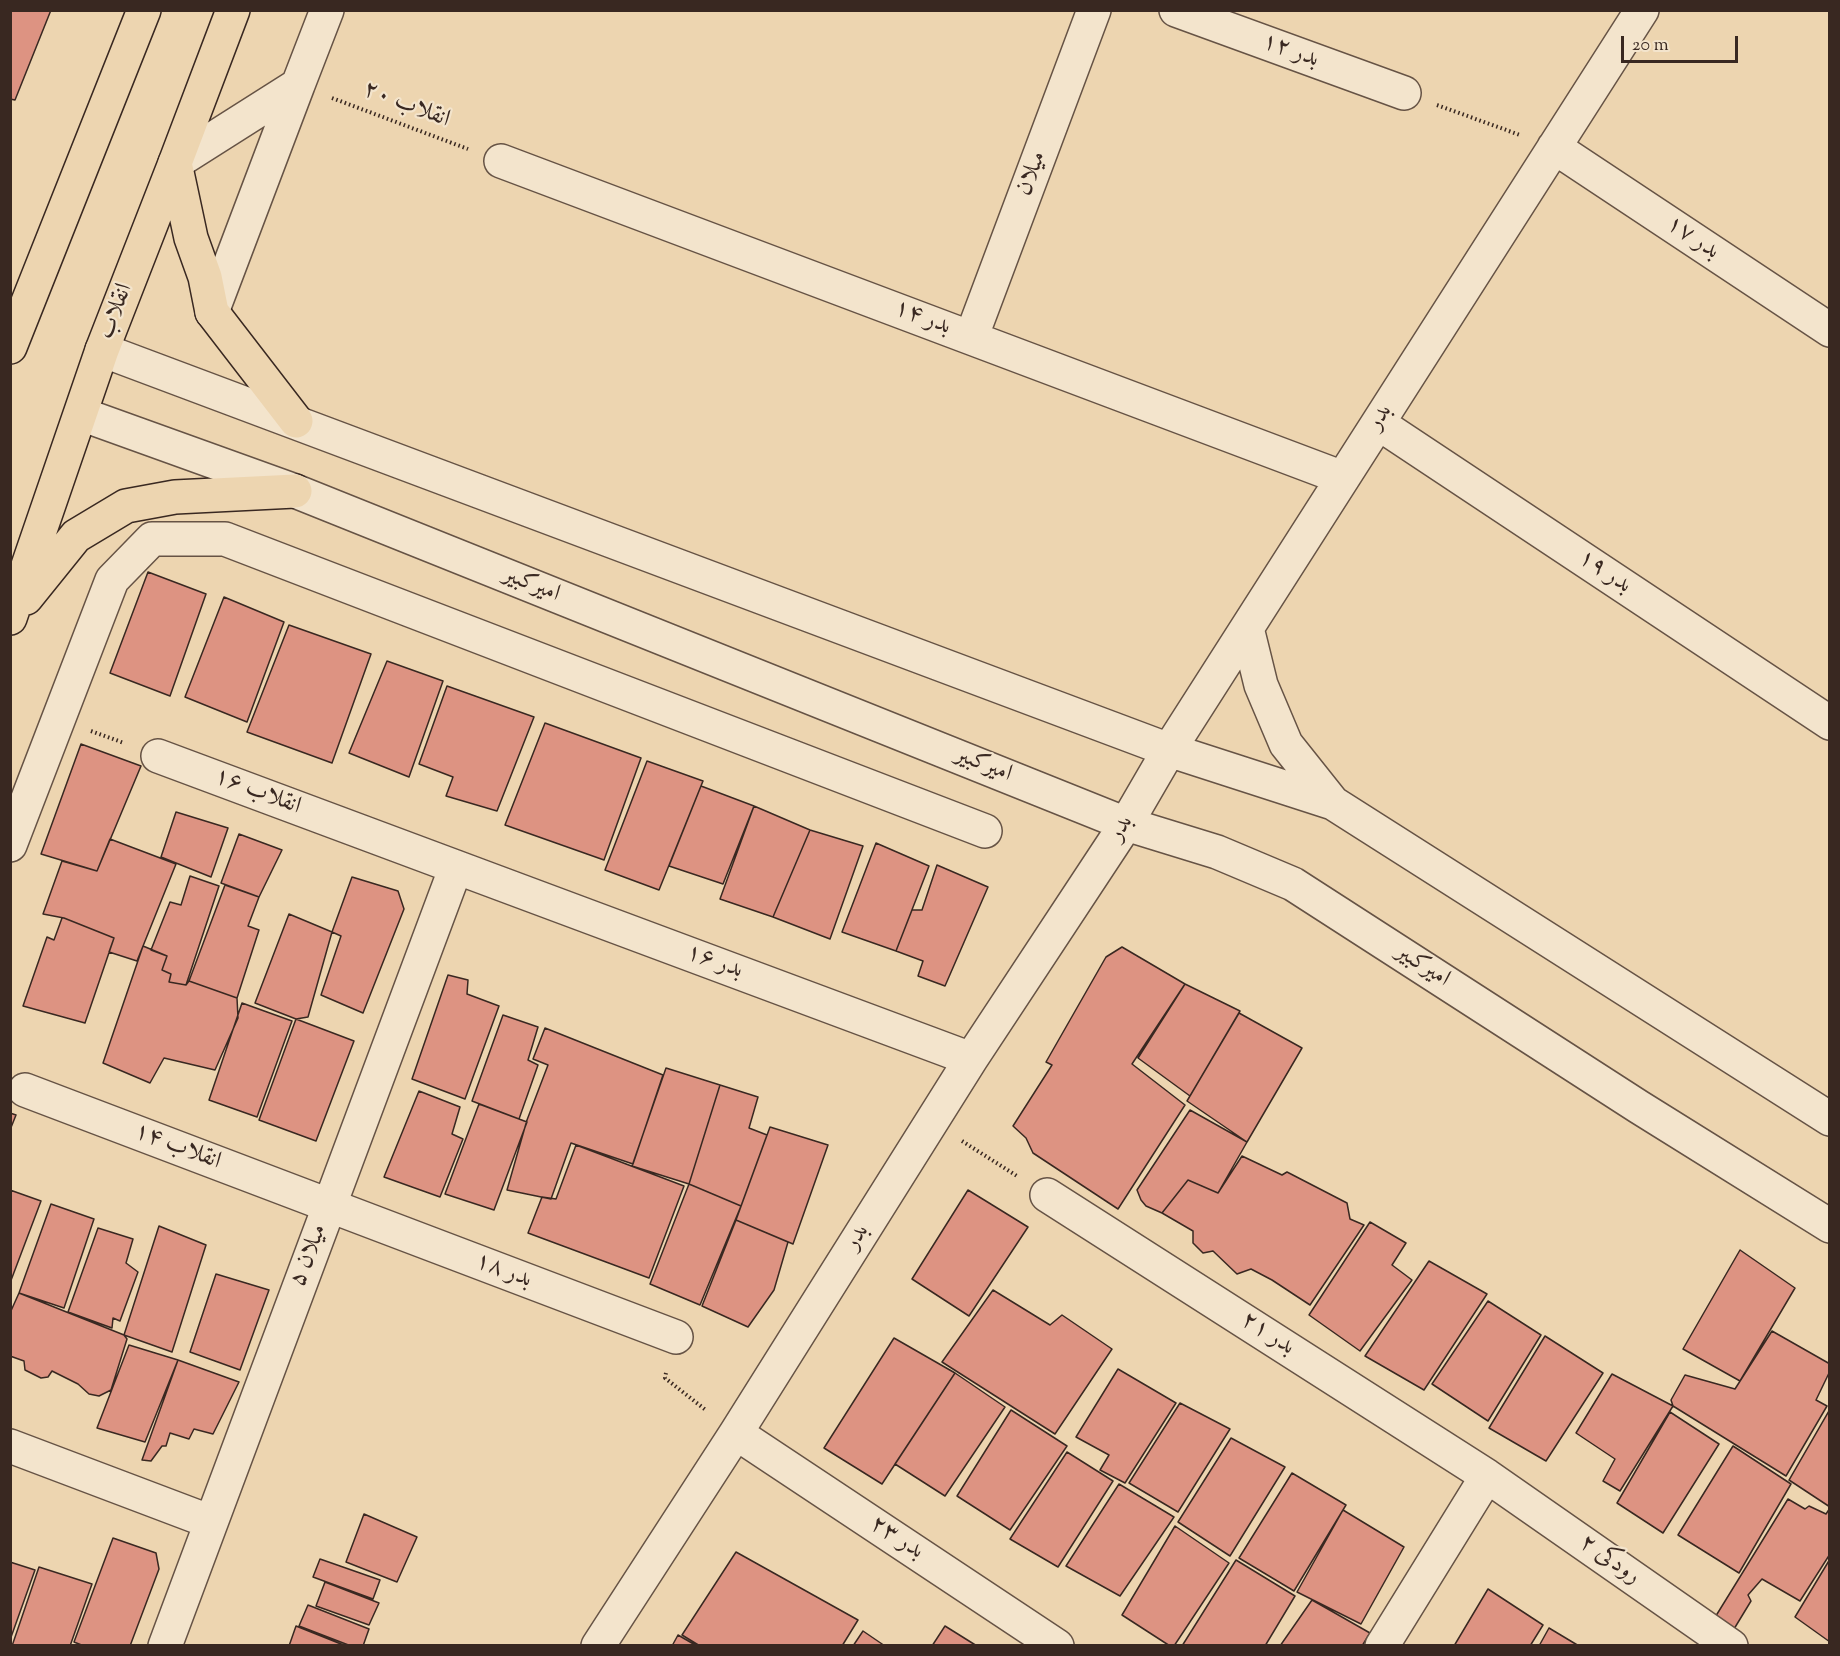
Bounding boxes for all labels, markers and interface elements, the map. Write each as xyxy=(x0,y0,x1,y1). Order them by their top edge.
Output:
scale bar xyxy=(1624,24,1741,62)
street label: بدر ۱۲ xyxy=(1258,28,1322,76)
text: 20 m xyxy=(1632,33,1669,59)
street label: انقلاب ۲۰ xyxy=(358,76,454,136)
street label: میلان xyxy=(1011,148,1055,200)
street label: بدر ۱۷ xyxy=(1660,211,1724,267)
street label: انقلاب xyxy=(93,280,141,344)
street label: بدر ۱۴ xyxy=(890,295,954,343)
street label: بدر xyxy=(1362,400,1400,436)
street label: بدر ۱۹ xyxy=(1572,545,1636,601)
street label: امیرکبیر xyxy=(498,562,564,610)
street label: امیرکبیر xyxy=(950,742,1016,790)
street label: انقلاب ۱۶ xyxy=(209,763,305,823)
street label: بدر xyxy=(1103,811,1141,847)
street label: بدر ۱۶ xyxy=(682,939,746,987)
street label: امیرکبیر xyxy=(1389,939,1455,995)
street label: انقلاب ۱۴ xyxy=(129,1118,225,1178)
street label: بدر xyxy=(839,1220,877,1256)
street label: میلان ۵ xyxy=(285,1221,335,1291)
street label: بدر ۱‍۸ xyxy=(471,1248,535,1296)
street label: بدر ۲۱ xyxy=(1235,1307,1299,1363)
street label: بدر ۲۳ xyxy=(864,1511,928,1567)
street label: رودکی ۲ xyxy=(1573,1530,1645,1592)

